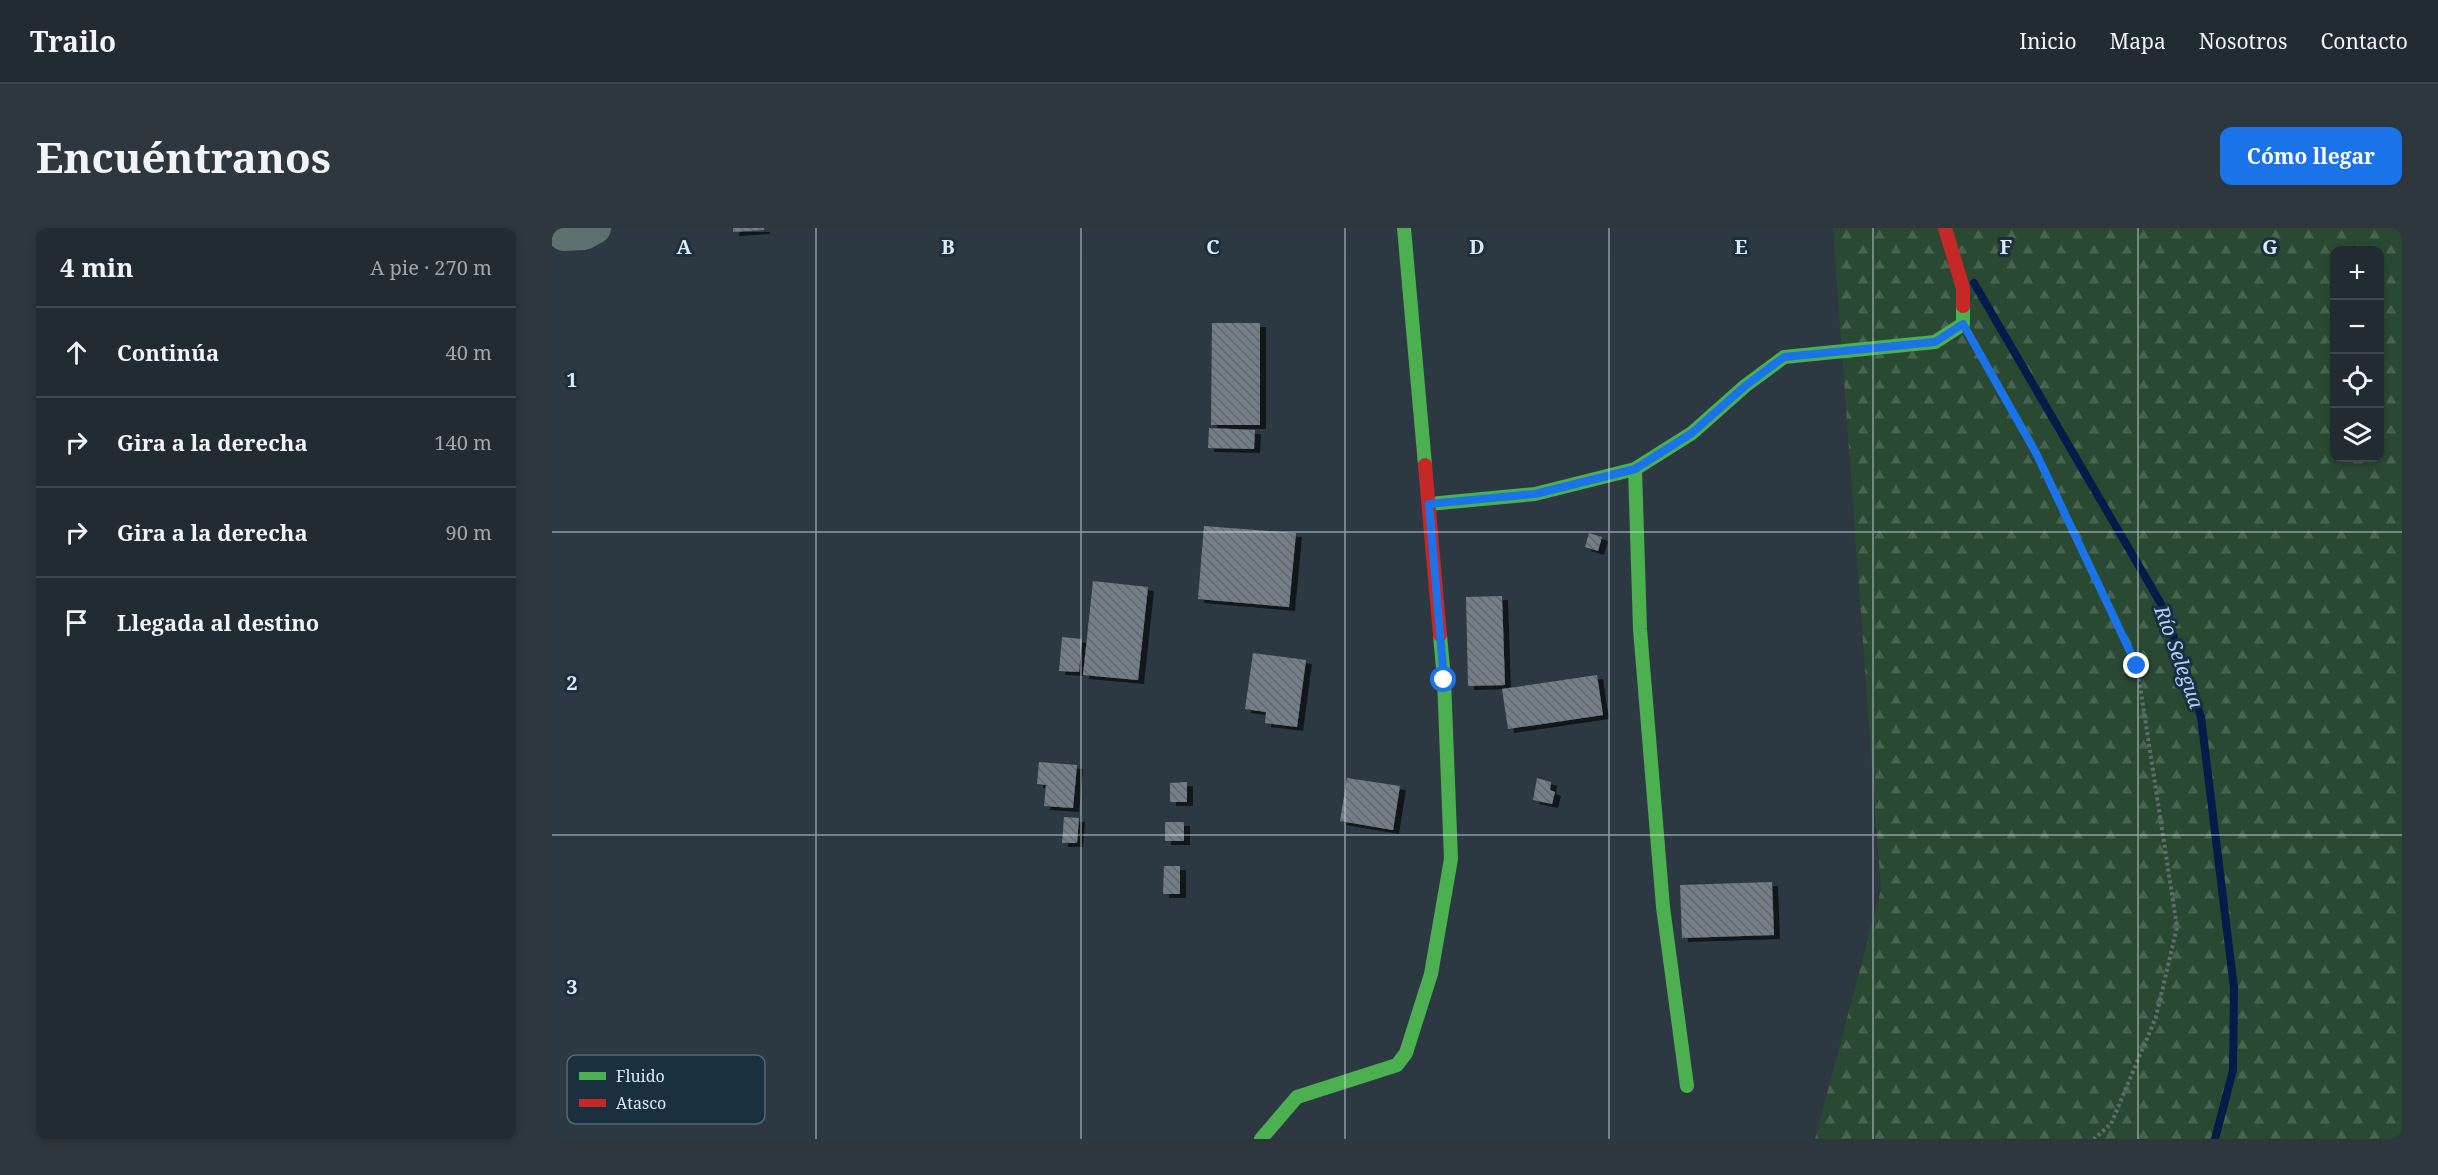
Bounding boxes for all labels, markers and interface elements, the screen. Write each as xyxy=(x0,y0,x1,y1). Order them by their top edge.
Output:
text: Trailo xyxy=(30,22,116,60)
text: Inicio xyxy=(2019,27,2077,55)
text: Mapa xyxy=(2110,27,2166,55)
text: Nosotros xyxy=(2199,27,2287,55)
text: Contacto xyxy=(2320,27,2408,55)
button: Cómo llegar xyxy=(2220,127,2402,185)
text: Encuéntranos xyxy=(36,128,331,185)
text: A xyxy=(676,233,692,260)
text: B xyxy=(941,233,955,260)
text: C xyxy=(1206,233,1220,260)
text: D xyxy=(1469,233,1485,260)
text: E xyxy=(1734,233,1748,260)
text: F xyxy=(2000,233,2012,260)
text: G xyxy=(2262,233,2278,260)
map controls xyxy=(2330,246,2384,462)
button: + xyxy=(2330,246,2384,300)
text: 4 min xyxy=(60,249,134,285)
text: A pie · 270 m xyxy=(370,254,492,281)
button: − xyxy=(2330,300,2384,354)
icon: ahead xyxy=(60,336,93,369)
text: Continúa xyxy=(117,337,219,367)
text: 40 m xyxy=(446,339,492,366)
button: locate xyxy=(2330,354,2384,408)
text: 1 xyxy=(566,366,578,393)
button: layers xyxy=(2330,408,2384,462)
icon: right xyxy=(60,426,93,459)
text: Gira a la derecha xyxy=(117,427,308,457)
text: 140 m xyxy=(434,429,492,456)
icon: right xyxy=(60,516,93,549)
text: Gira a la derecha xyxy=(117,517,308,547)
text: 90 m xyxy=(446,519,492,546)
water label: Río Selegua xyxy=(2148,601,2211,712)
icon: arrive xyxy=(60,606,93,639)
text: Llegada al destino xyxy=(117,607,319,637)
route end xyxy=(2123,652,2149,678)
route start xyxy=(1430,666,1456,692)
text: 2 xyxy=(566,669,578,696)
text: 3 xyxy=(566,973,578,1000)
legend xyxy=(567,1055,765,1124)
text: Fluido xyxy=(616,1065,665,1087)
text: Atasco xyxy=(616,1092,666,1114)

